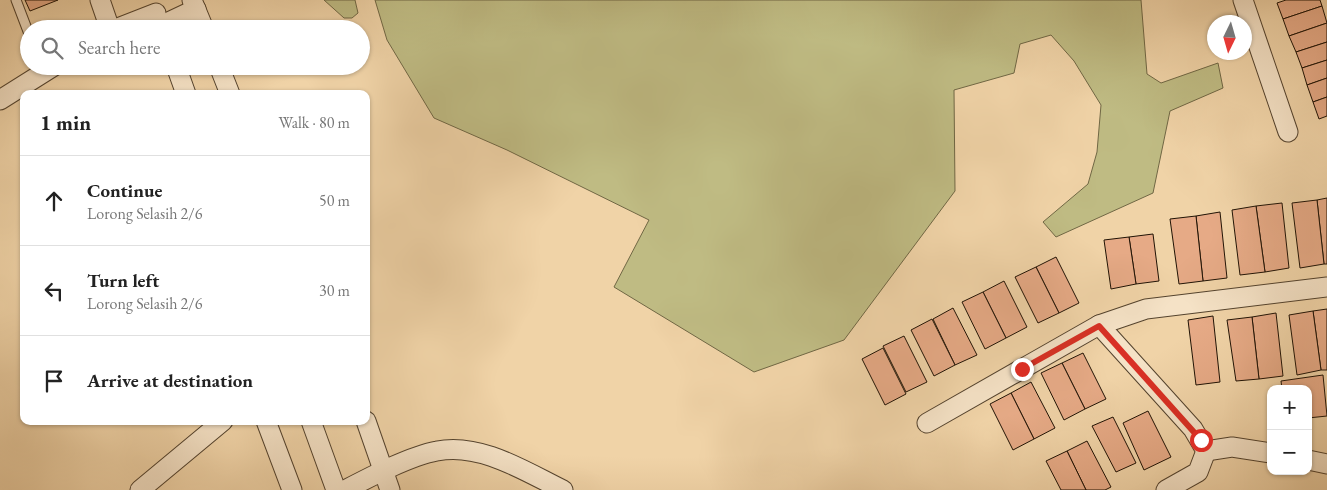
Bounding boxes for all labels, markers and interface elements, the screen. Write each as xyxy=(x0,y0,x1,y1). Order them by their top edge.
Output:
north arrow xyxy=(1207,15,1252,60)
search box xyxy=(20,20,370,75)
icon: search xyxy=(38,34,66,62)
text: Search here xyxy=(78,35,160,60)
text: 1 min xyxy=(40,109,91,136)
text: Walk · 80 m xyxy=(279,112,350,133)
text: Continue xyxy=(87,178,162,203)
icon: ahead xyxy=(40,187,68,215)
text: 50 m xyxy=(319,190,350,211)
text: Lorong Selasih 2/6 xyxy=(87,203,202,224)
text: Turn left xyxy=(87,268,159,293)
icon: left xyxy=(40,277,68,305)
text: 30 m xyxy=(319,280,350,301)
text: Lorong Selasih 2/6 xyxy=(87,293,202,314)
route end xyxy=(1011,358,1034,381)
icon: arrive xyxy=(40,367,68,395)
text: Arrive at destination xyxy=(87,368,253,393)
map controls xyxy=(1267,385,1312,475)
button: + xyxy=(1267,385,1312,430)
route start xyxy=(1190,429,1213,452)
button: − xyxy=(1267,430,1312,475)

